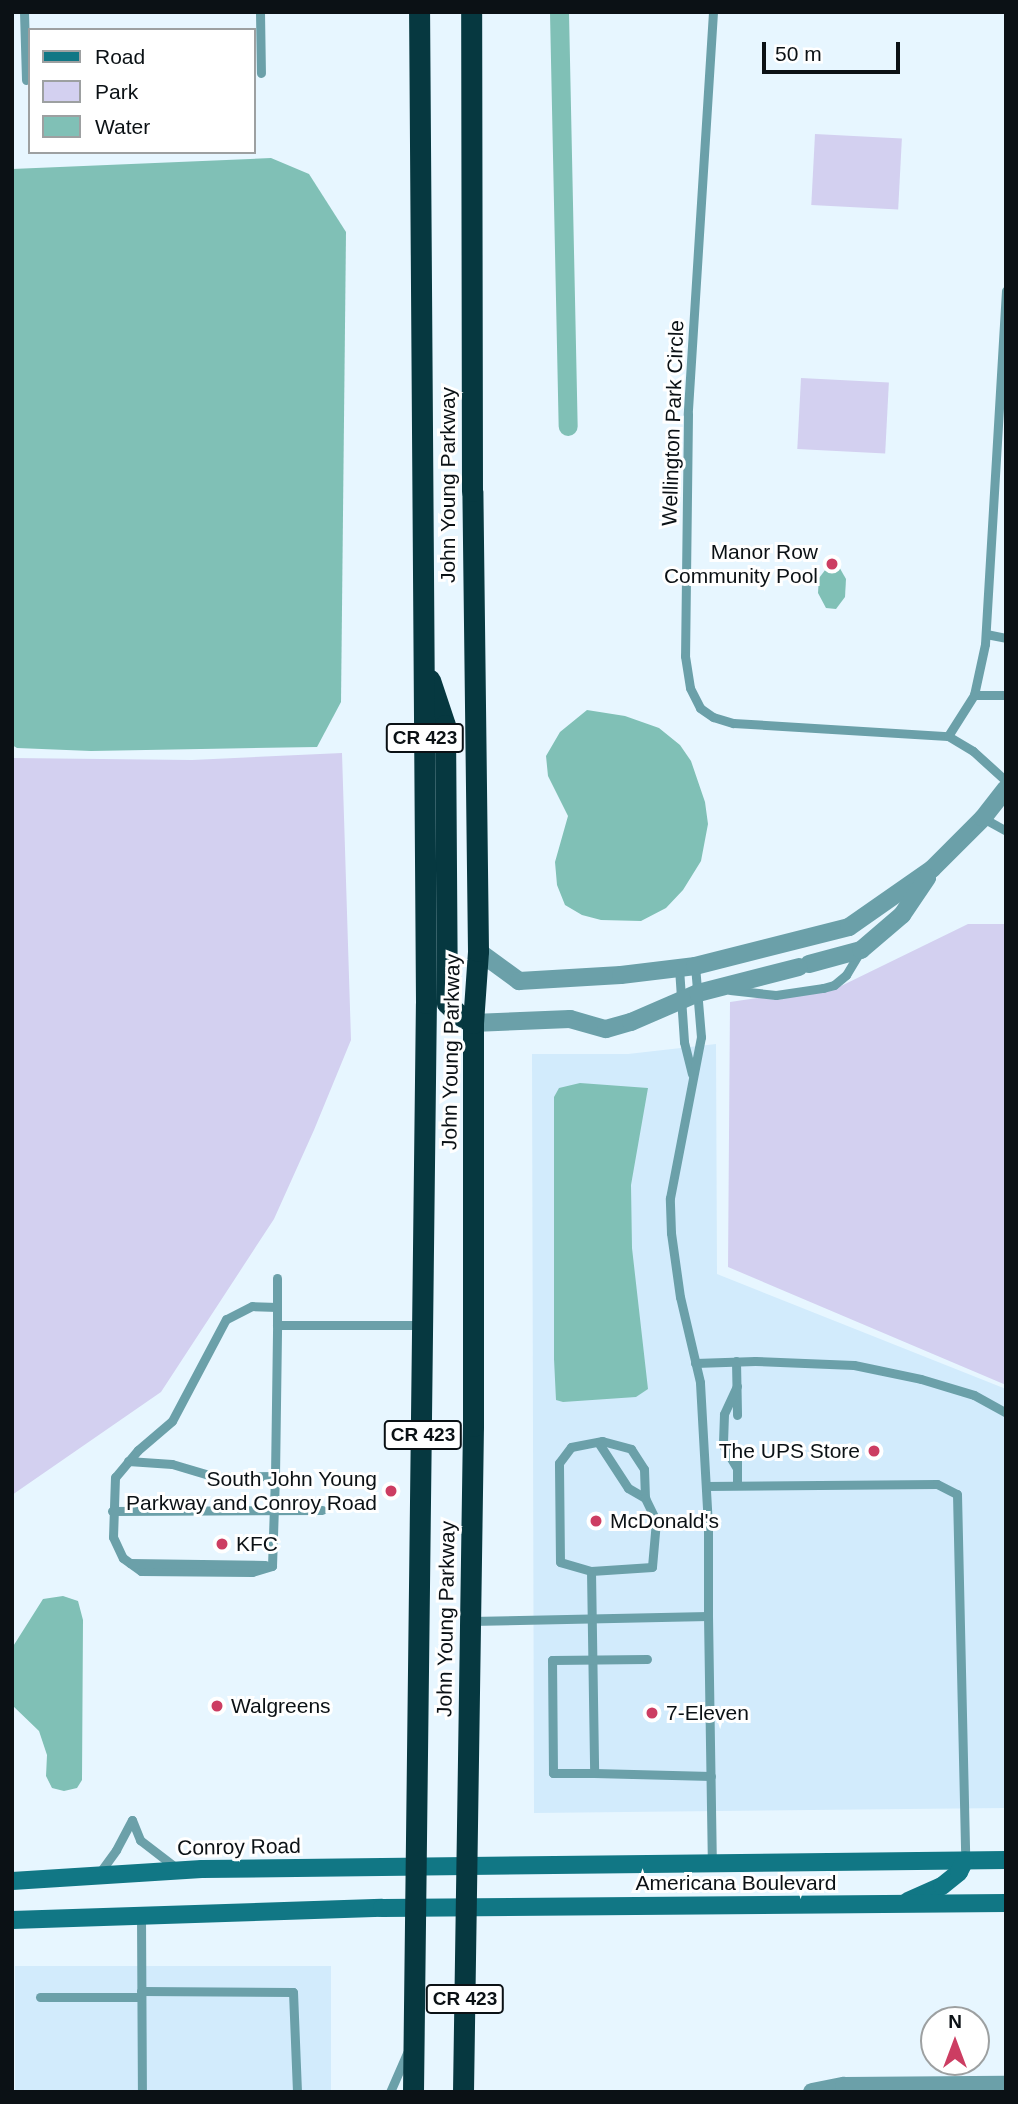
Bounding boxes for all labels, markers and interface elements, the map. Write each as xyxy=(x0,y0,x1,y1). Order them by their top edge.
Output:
legend xyxy=(28,28,256,154)
scale bar xyxy=(766,28,904,72)
text: 50 m xyxy=(775,42,822,65)
text: Road xyxy=(95,45,145,68)
text: Park xyxy=(95,80,138,103)
text: Water xyxy=(95,115,150,138)
street label: Wellington Park Circle xyxy=(657,320,689,526)
street label: John Young Parkway xyxy=(435,387,461,583)
place label: Manor Row Community Pool xyxy=(664,539,818,589)
marker: Manor Row Community Pool xyxy=(824,556,840,572)
road number: CR 423 xyxy=(385,722,465,754)
street label: John Young Parkway xyxy=(437,954,465,1150)
road number: CR 423 xyxy=(383,1420,463,1450)
place label: The UPS Store xyxy=(719,1438,860,1464)
marker: The UPS Store xyxy=(866,1443,882,1459)
place label: South John Young Parkway and Conroy Road xyxy=(126,1466,377,1516)
marker: South John Young Parkway and Conroy Road xyxy=(383,1483,399,1499)
place label: McDonald's xyxy=(610,1508,719,1534)
marker: McDonald's xyxy=(588,1513,604,1529)
street label: John Young Parkway xyxy=(432,1521,460,1717)
place label: KFC xyxy=(236,1531,278,1557)
marker: KFC xyxy=(214,1536,230,1552)
place label: Walgreens xyxy=(231,1693,331,1719)
marker: Walgreens xyxy=(209,1698,225,1714)
place label: 7-Eleven xyxy=(666,1700,749,1726)
marker: 7-Eleven xyxy=(644,1705,660,1721)
street label: Conroy Road xyxy=(177,1833,301,1861)
street label: Americana Boulevard xyxy=(636,1870,836,1896)
road number: CR 423 xyxy=(425,1983,505,2014)
north arrow xyxy=(920,2006,990,2076)
text: N xyxy=(948,2011,962,2032)

